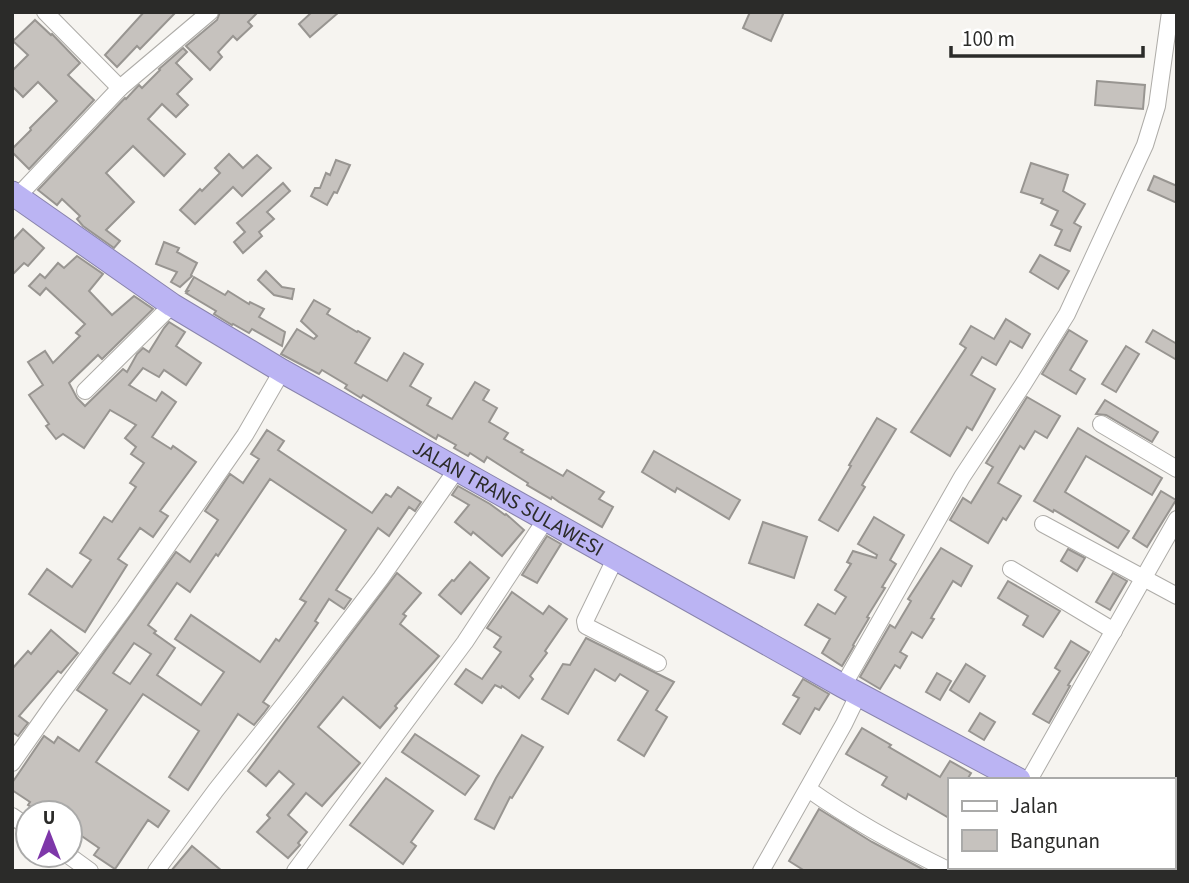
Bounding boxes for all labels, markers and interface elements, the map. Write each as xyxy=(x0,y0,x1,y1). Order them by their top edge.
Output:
scale bar xyxy=(951,14,1144,58)
text: 100 m xyxy=(962,24,1015,54)
street label: JALAN TRANS SULAWESI xyxy=(407,432,609,564)
legend xyxy=(948,778,1175,869)
text: Jalan xyxy=(1010,791,1058,821)
north arrow xyxy=(14,799,84,869)
text: U xyxy=(43,805,55,832)
text: Bangunan xyxy=(1010,826,1100,856)

